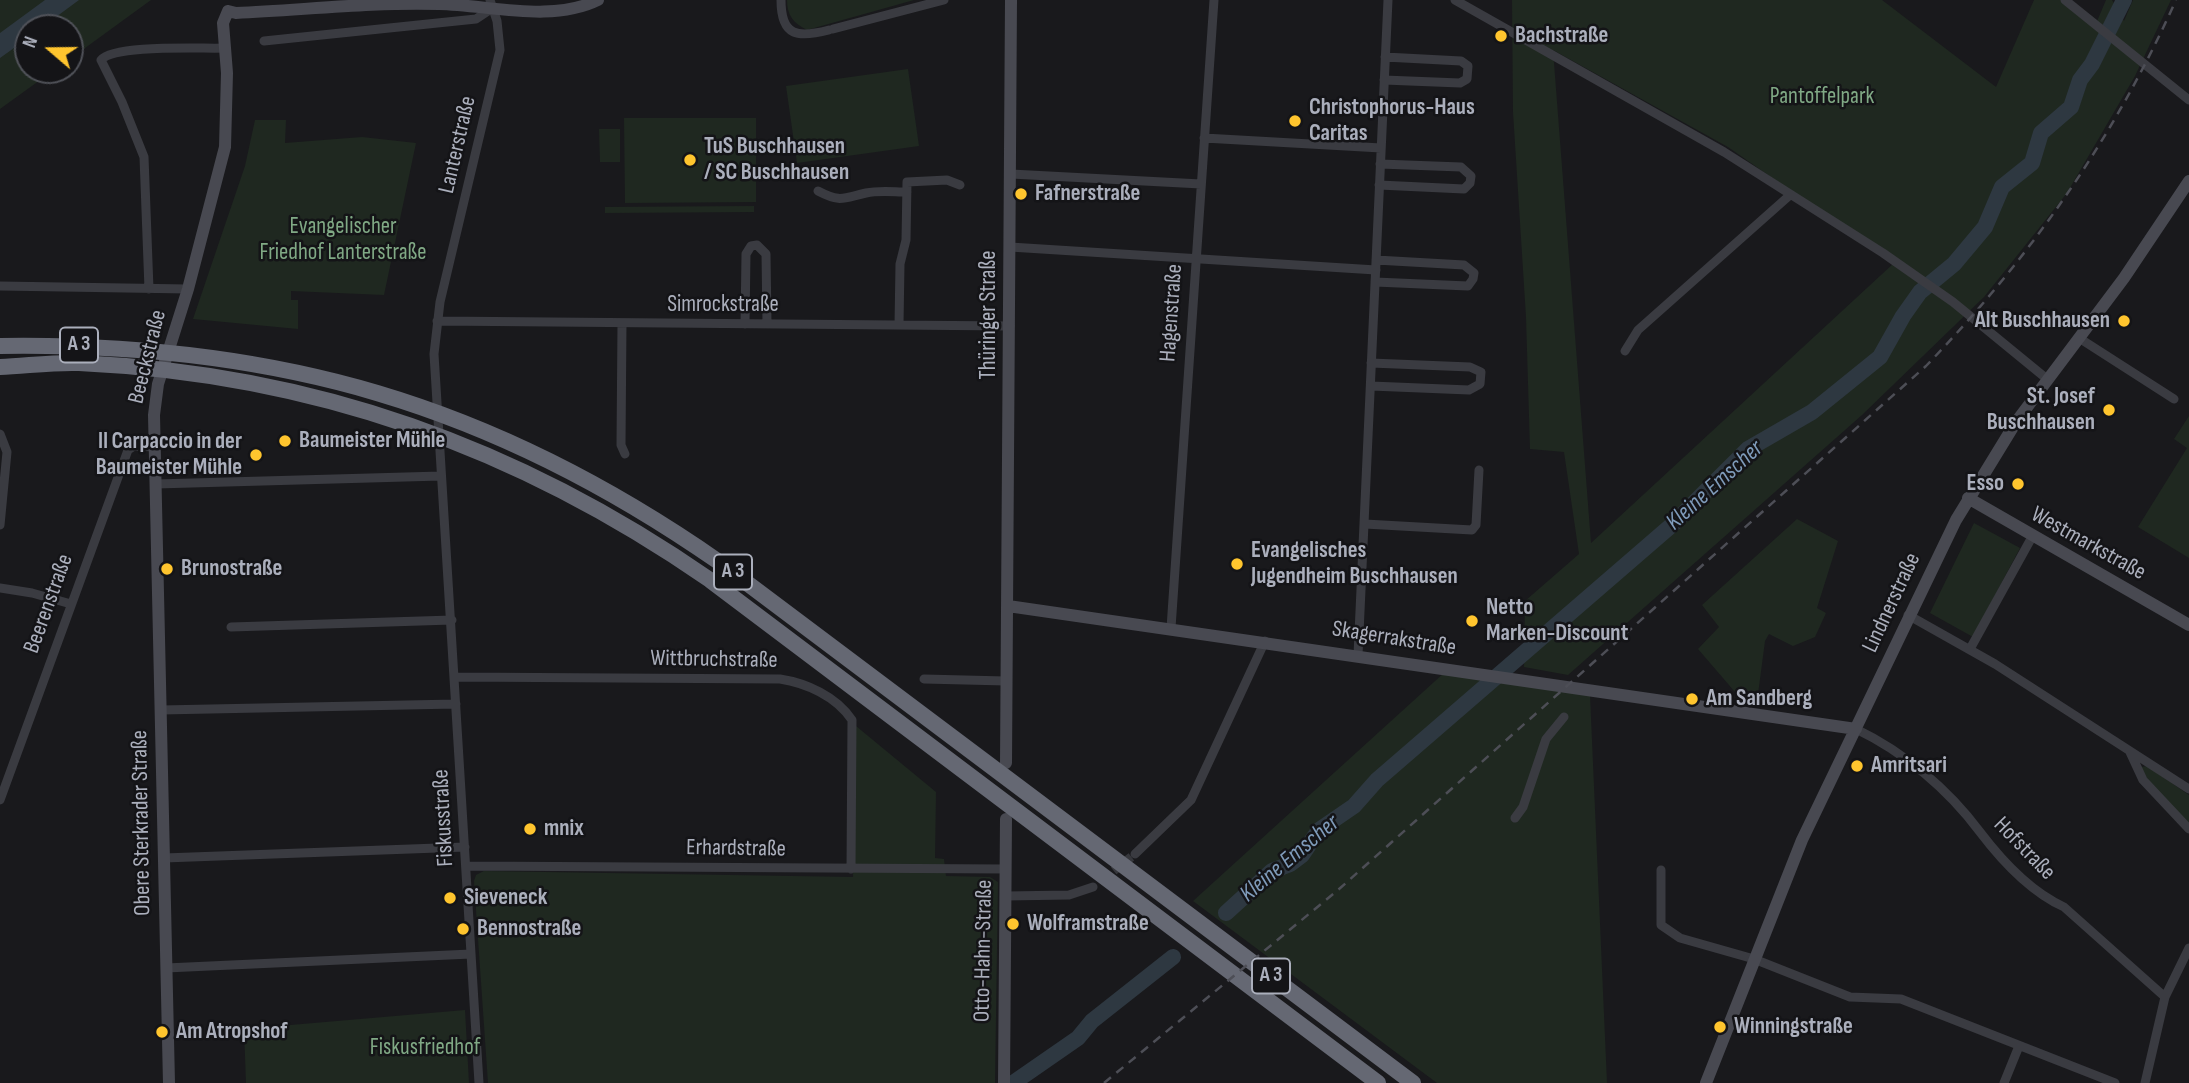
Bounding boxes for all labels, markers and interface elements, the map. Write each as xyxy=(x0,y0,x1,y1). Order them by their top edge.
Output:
north arrow xyxy=(14,14,84,84)
place label: Bachstraße xyxy=(1515,22,1608,50)
marker: Bachstraße xyxy=(1493,28,1509,44)
text: N xyxy=(18,34,43,51)
park label: Pantoffelpark xyxy=(1770,83,1874,111)
street label: Lanterstraße xyxy=(433,94,483,196)
place label: Christophorus-Haus Caritas xyxy=(1309,94,1475,148)
marker: Christophorus-Haus Caritas xyxy=(1287,113,1303,129)
place label: TuS Buschhausen / SC Buschhausen xyxy=(704,133,849,187)
marker: TuS Buschhausen / SC Buschhausen xyxy=(682,152,698,168)
place label: Fafnerstraße xyxy=(1035,180,1140,208)
marker: Fafnerstraße xyxy=(1013,186,1029,202)
park label: Evangelischer Friedhof Lanterstraße xyxy=(259,213,427,267)
street label: Thüringer Straße xyxy=(975,251,1003,379)
street label: Hagenstraße xyxy=(1155,263,1189,363)
street label: Simrockstraße xyxy=(667,291,779,319)
street label: Beeckstraße xyxy=(123,307,173,407)
place label: Alt Buschhausen xyxy=(1975,307,2110,335)
marker: Alt Buschhausen xyxy=(2116,313,2132,329)
road number: A 3 xyxy=(60,328,98,362)
place label: St. Josef Buschhausen xyxy=(1987,383,2095,437)
marker: St. Josef Buschhausen xyxy=(2101,402,2117,418)
place label: Baumeister Mühle xyxy=(299,427,445,455)
place label: Il Carpaccio in der Baumeister Mühle xyxy=(96,428,242,482)
marker: Baumeister Mühle xyxy=(277,433,293,449)
water label: Kleine Emscher xyxy=(1661,435,1769,537)
marker: Il Carpaccio in der Baumeister Mühle xyxy=(248,447,264,463)
place label: Esso xyxy=(1967,470,2004,498)
marker: Esso xyxy=(2010,476,2026,492)
street label: Westmarkstraße xyxy=(2026,501,2150,587)
place label: Evangelisches Jugendheim Buschhausen xyxy=(1251,537,1458,591)
street label: Lindnerstraße xyxy=(1857,549,1927,657)
street label: Beerenstraße xyxy=(18,551,80,657)
road number: A 3 xyxy=(714,554,752,590)
place label: Brunostraße xyxy=(181,555,282,583)
marker: Evangelisches Jugendheim Buschhausen xyxy=(1229,556,1245,572)
marker: Brunostraße xyxy=(159,561,175,577)
place label: Netto Marken-Discount xyxy=(1486,594,1628,648)
marker: Netto Marken-Discount xyxy=(1464,613,1480,629)
street label: Skagerrakstraße xyxy=(1330,616,1458,662)
street label: Wittbruchstraße xyxy=(650,645,778,675)
place label: Am Sandberg xyxy=(1706,685,1812,713)
marker: Am Sandberg xyxy=(1684,691,1700,707)
street label: Obere Sterkrader Straße xyxy=(127,730,157,916)
place label: Amritsari xyxy=(1871,752,1947,780)
marker: Amritsari xyxy=(1849,758,1865,774)
street label: Fiskusstraße xyxy=(428,769,460,867)
water label: Kleine Emscher xyxy=(1235,809,1345,909)
street label: Hofstraße xyxy=(1987,812,2061,886)
place label: mnix xyxy=(544,815,584,843)
marker: mnix xyxy=(522,821,538,837)
street label: Erhardstraße xyxy=(686,834,786,864)
street label: Otto-Hahn-Straße xyxy=(969,880,999,1022)
place label: Sieveneck xyxy=(464,884,547,912)
marker: Sieveneck xyxy=(442,890,458,906)
place label: Wolframstraße xyxy=(1027,910,1149,938)
place label: Bennostraße xyxy=(477,915,581,943)
marker: Wolframstraße xyxy=(1005,916,1021,932)
marker: Bennostraße xyxy=(455,921,471,937)
road number: A 3 xyxy=(1252,958,1290,993)
place label: Winningstraße xyxy=(1734,1013,1853,1041)
place label: Am Atropshof xyxy=(176,1018,288,1046)
marker: Winningstraße xyxy=(1712,1019,1728,1035)
marker: Am Atropshof xyxy=(154,1024,170,1040)
park label: Fiskusfriedhof xyxy=(370,1034,480,1062)

